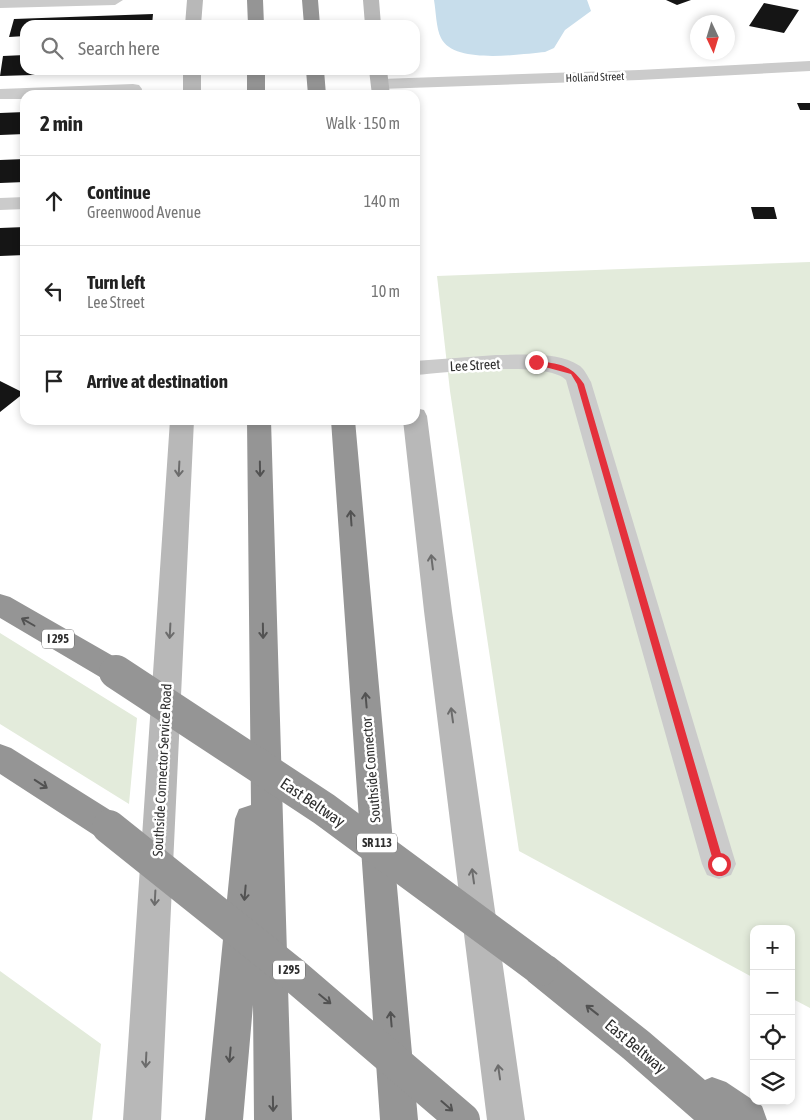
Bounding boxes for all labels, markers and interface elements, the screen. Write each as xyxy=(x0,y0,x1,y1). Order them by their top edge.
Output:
north arrow xyxy=(690,15,735,60)
search box xyxy=(20,20,420,75)
icon: search xyxy=(38,34,66,62)
text: Search here xyxy=(78,37,160,59)
street label: Holland Street xyxy=(565,70,625,84)
text: 2 min xyxy=(40,111,83,135)
text: Walk · 150 m xyxy=(326,114,400,132)
text: Continue xyxy=(87,181,151,203)
icon: ahead xyxy=(40,187,68,215)
text: 140 m xyxy=(364,192,400,210)
text: Greenwood Avenue xyxy=(87,203,201,221)
text: Turn left xyxy=(87,271,145,293)
icon: left xyxy=(40,277,68,305)
text: 10 m xyxy=(371,282,400,300)
text: Lee Street xyxy=(87,293,145,311)
route end xyxy=(525,351,548,374)
street label: Lee Street xyxy=(449,356,501,374)
icon: arrive xyxy=(40,367,68,395)
text: Arrive at destination xyxy=(87,370,228,392)
one-way arrow xyxy=(175,460,184,476)
one-way arrow xyxy=(255,460,265,476)
one-way arrow xyxy=(347,511,356,527)
one-way arrow xyxy=(427,555,437,571)
one-way arrow xyxy=(22,616,36,626)
one-way arrow xyxy=(258,622,268,639)
one-way arrow xyxy=(166,623,175,639)
road number: I 295 xyxy=(42,630,74,648)
street label: Southside Connector Service Road xyxy=(149,683,175,857)
one-way arrow xyxy=(361,692,370,708)
one-way arrow xyxy=(446,707,456,723)
street label: Southside Connector xyxy=(358,716,384,823)
street label: East Beltway xyxy=(277,774,349,831)
one-way arrow xyxy=(34,778,48,789)
road number: SR 113 xyxy=(357,834,397,852)
route start xyxy=(708,853,731,876)
one-way arrow xyxy=(468,868,478,884)
one-way arrow xyxy=(240,885,249,901)
one-way arrow xyxy=(150,890,159,906)
map controls xyxy=(750,925,795,1105)
button: + xyxy=(750,925,795,970)
road number: I 295 xyxy=(273,960,305,980)
button: − xyxy=(750,970,795,1015)
one-way arrow xyxy=(318,994,331,1005)
one-way arrow xyxy=(585,1005,599,1015)
one-way arrow xyxy=(387,1011,396,1027)
street label: East Beltway xyxy=(601,1015,670,1078)
button: locate xyxy=(750,1015,795,1060)
one-way arrow xyxy=(225,1047,234,1063)
one-way arrow xyxy=(141,1052,150,1068)
button: layers xyxy=(750,1060,795,1105)
one-way arrow xyxy=(494,1064,504,1080)
one-way arrow xyxy=(268,1096,278,1112)
one-way arrow xyxy=(441,1100,454,1112)

